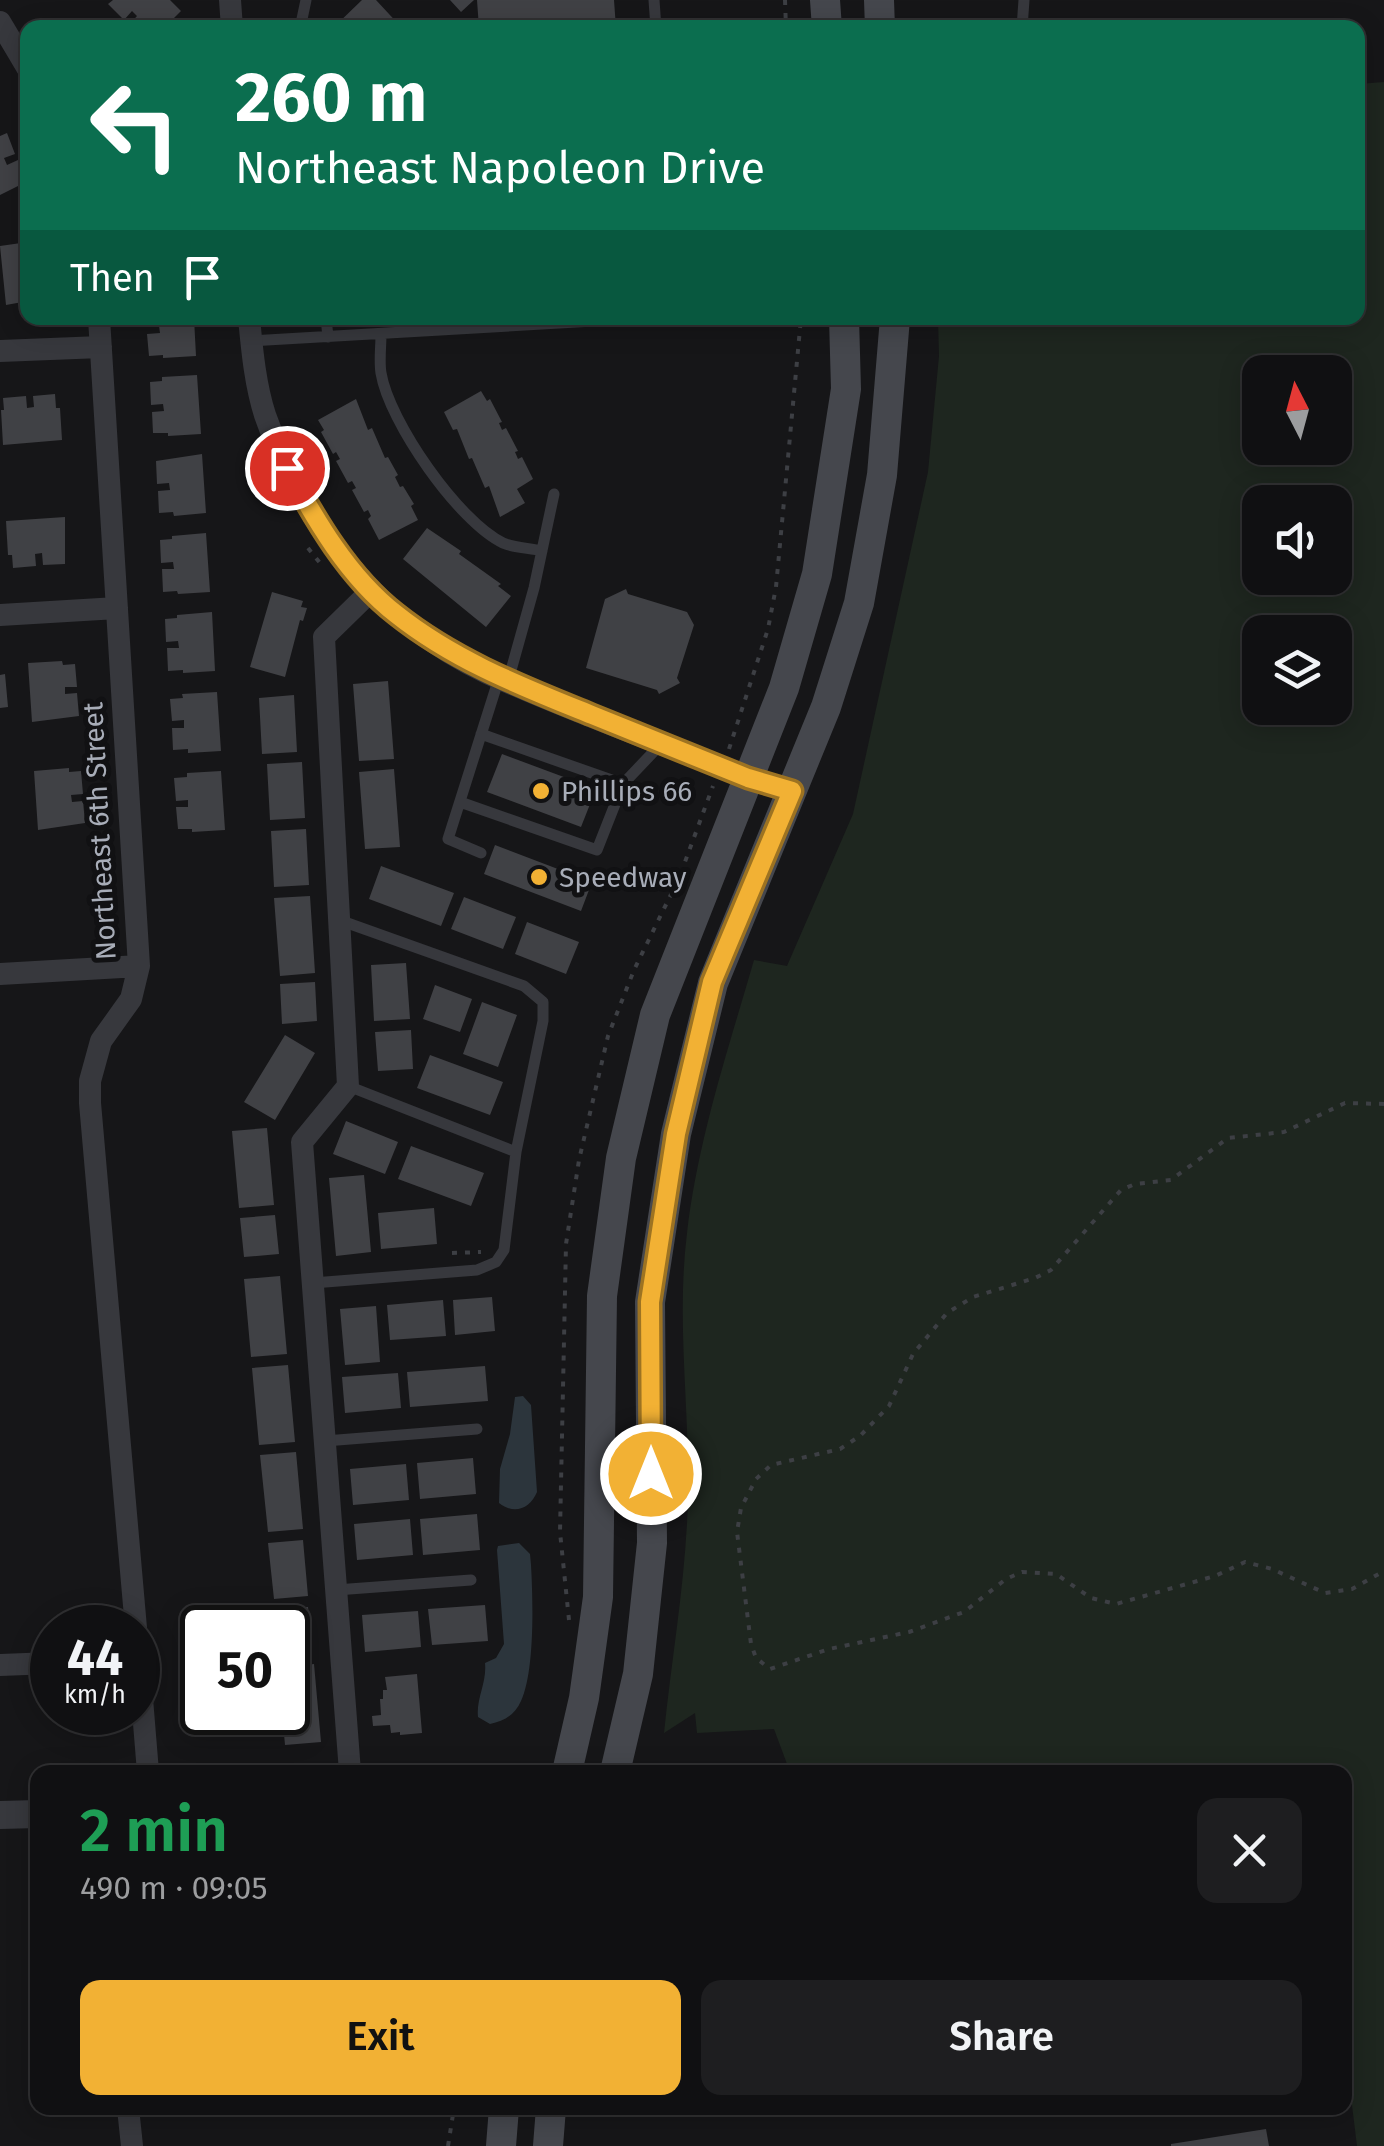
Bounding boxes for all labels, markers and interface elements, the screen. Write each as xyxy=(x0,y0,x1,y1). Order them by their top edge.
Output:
text: 260 m xyxy=(235,56,427,140)
icon: left xyxy=(70,60,200,190)
text: Northeast Napoleon Drive xyxy=(235,141,765,195)
icon: arrive xyxy=(175,250,230,305)
text: Then xyxy=(70,255,155,301)
north arrow xyxy=(1242,355,1352,465)
map controls xyxy=(1242,355,1352,725)
pin xyxy=(245,426,330,511)
icon: arrive xyxy=(260,441,315,496)
button: sound xyxy=(1242,485,1352,595)
button: layers xyxy=(1242,615,1352,725)
street label: Northeast 6th Street xyxy=(76,700,123,961)
place label: Phillips 66 xyxy=(561,775,692,808)
marker: Phillips 66 xyxy=(530,780,552,802)
place label: Speedway xyxy=(559,861,687,894)
marker: Speedway xyxy=(528,866,550,888)
position arrow xyxy=(599,1422,703,1526)
speed limit sign: 50 xyxy=(180,1605,310,1735)
text: 44 xyxy=(67,1628,123,1688)
text: km/h xyxy=(64,1680,126,1710)
text: 2 min xyxy=(80,1795,228,1867)
button: close xyxy=(1197,1798,1302,1903)
text: 490 m · 09:05 xyxy=(80,1869,268,1907)
button: Exit xyxy=(80,1980,681,2095)
button: Share xyxy=(701,1980,1302,2095)

